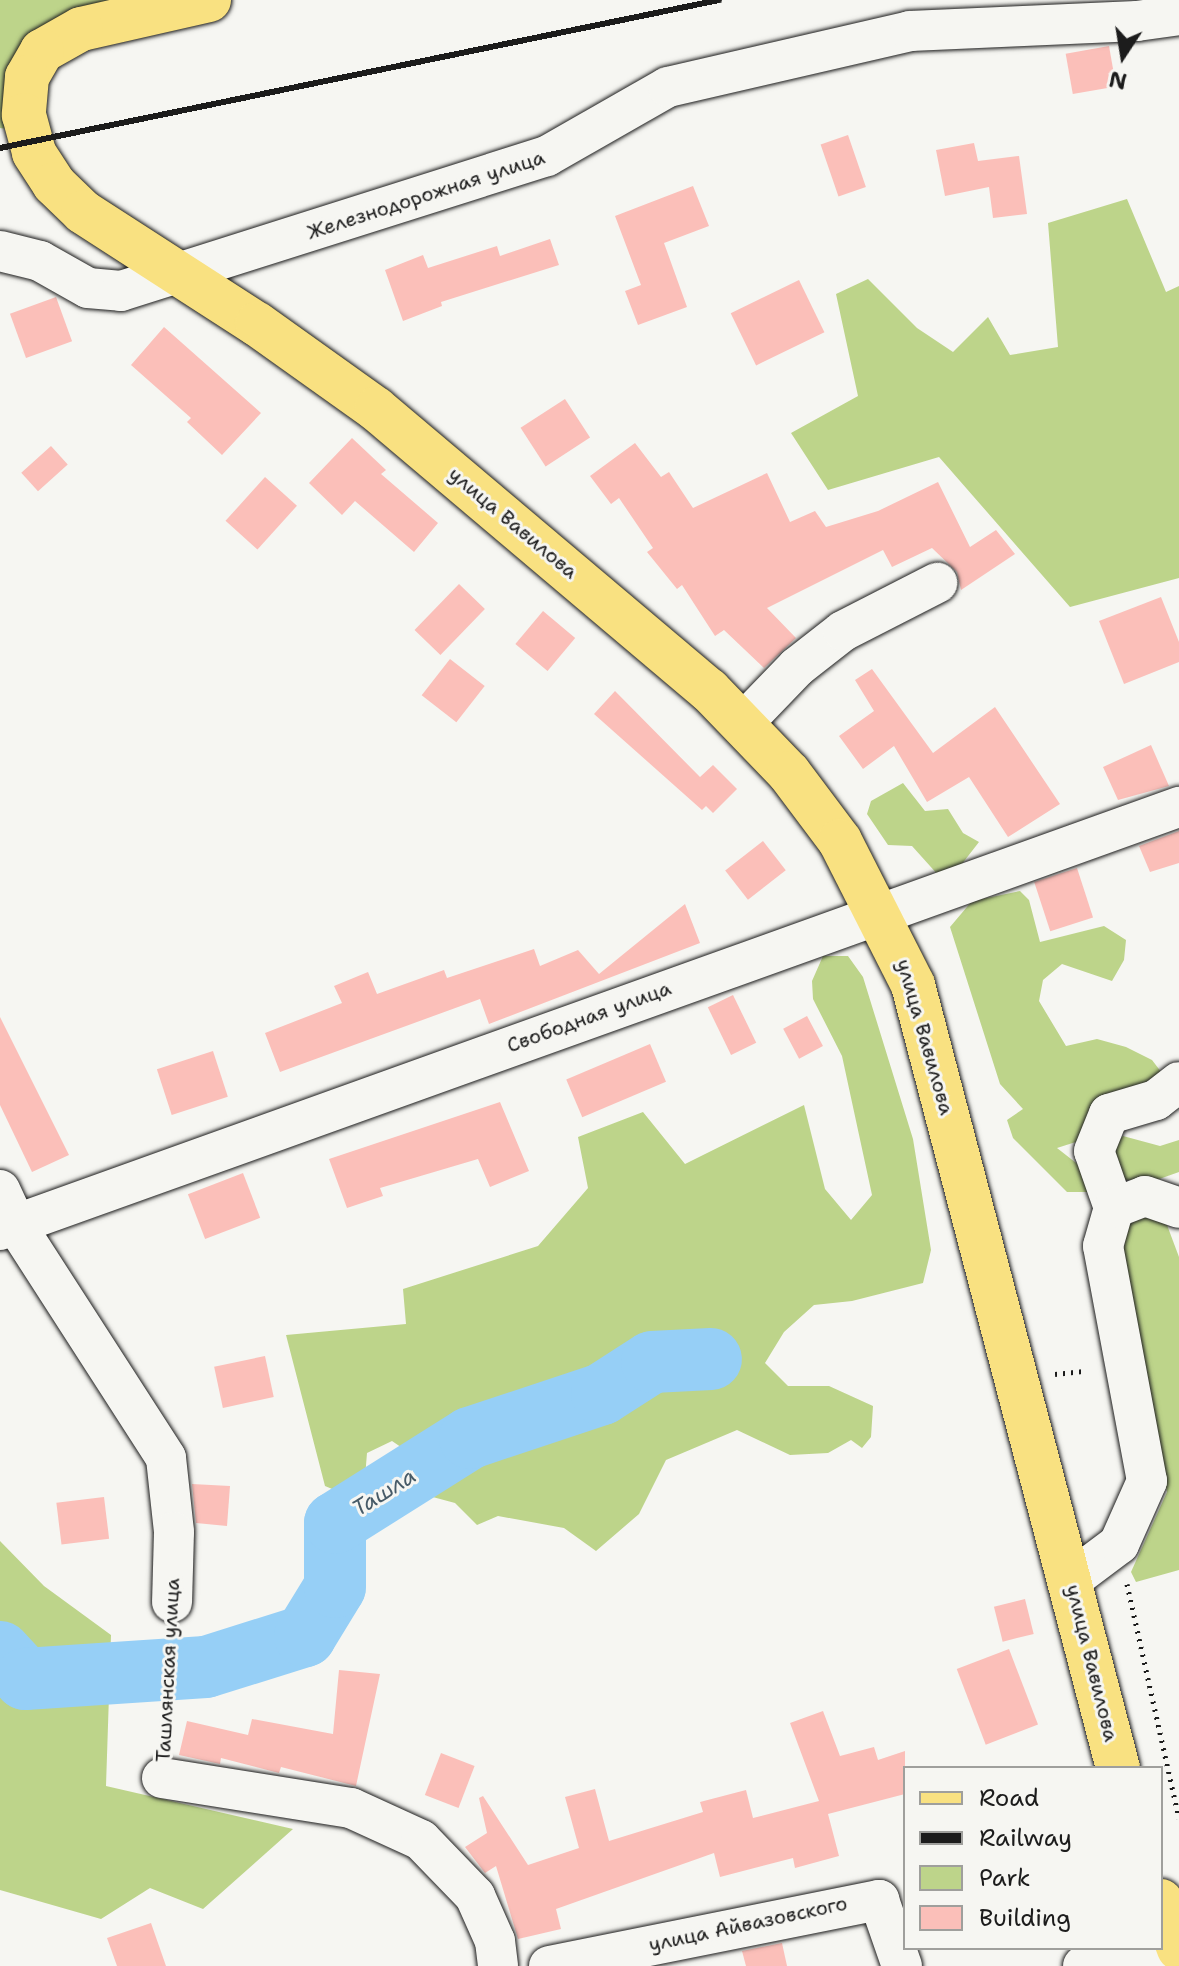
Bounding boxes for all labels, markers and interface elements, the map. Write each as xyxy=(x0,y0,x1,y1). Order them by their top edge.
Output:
north arrow xyxy=(1083,16,1163,96)
text: N xyxy=(1106,64,1129,96)
street label: Железнодорожная улица xyxy=(304,145,548,245)
street label: улица Вавилова xyxy=(444,462,582,584)
street label: улица Вавилова xyxy=(891,956,959,1118)
street label: Свободная улица xyxy=(504,976,674,1058)
water label: Ташла xyxy=(347,1462,421,1522)
street label: Ташлянская улица xyxy=(151,1577,185,1763)
street label: улица Вавилова xyxy=(1061,1582,1123,1744)
legend xyxy=(903,1766,1163,1950)
text: Road xyxy=(979,1782,1039,1814)
text: Railway xyxy=(979,1822,1072,1854)
text: Park xyxy=(979,1862,1031,1894)
street label: улица Айвазовского xyxy=(647,1891,849,1957)
text: Building xyxy=(979,1902,1071,1934)

